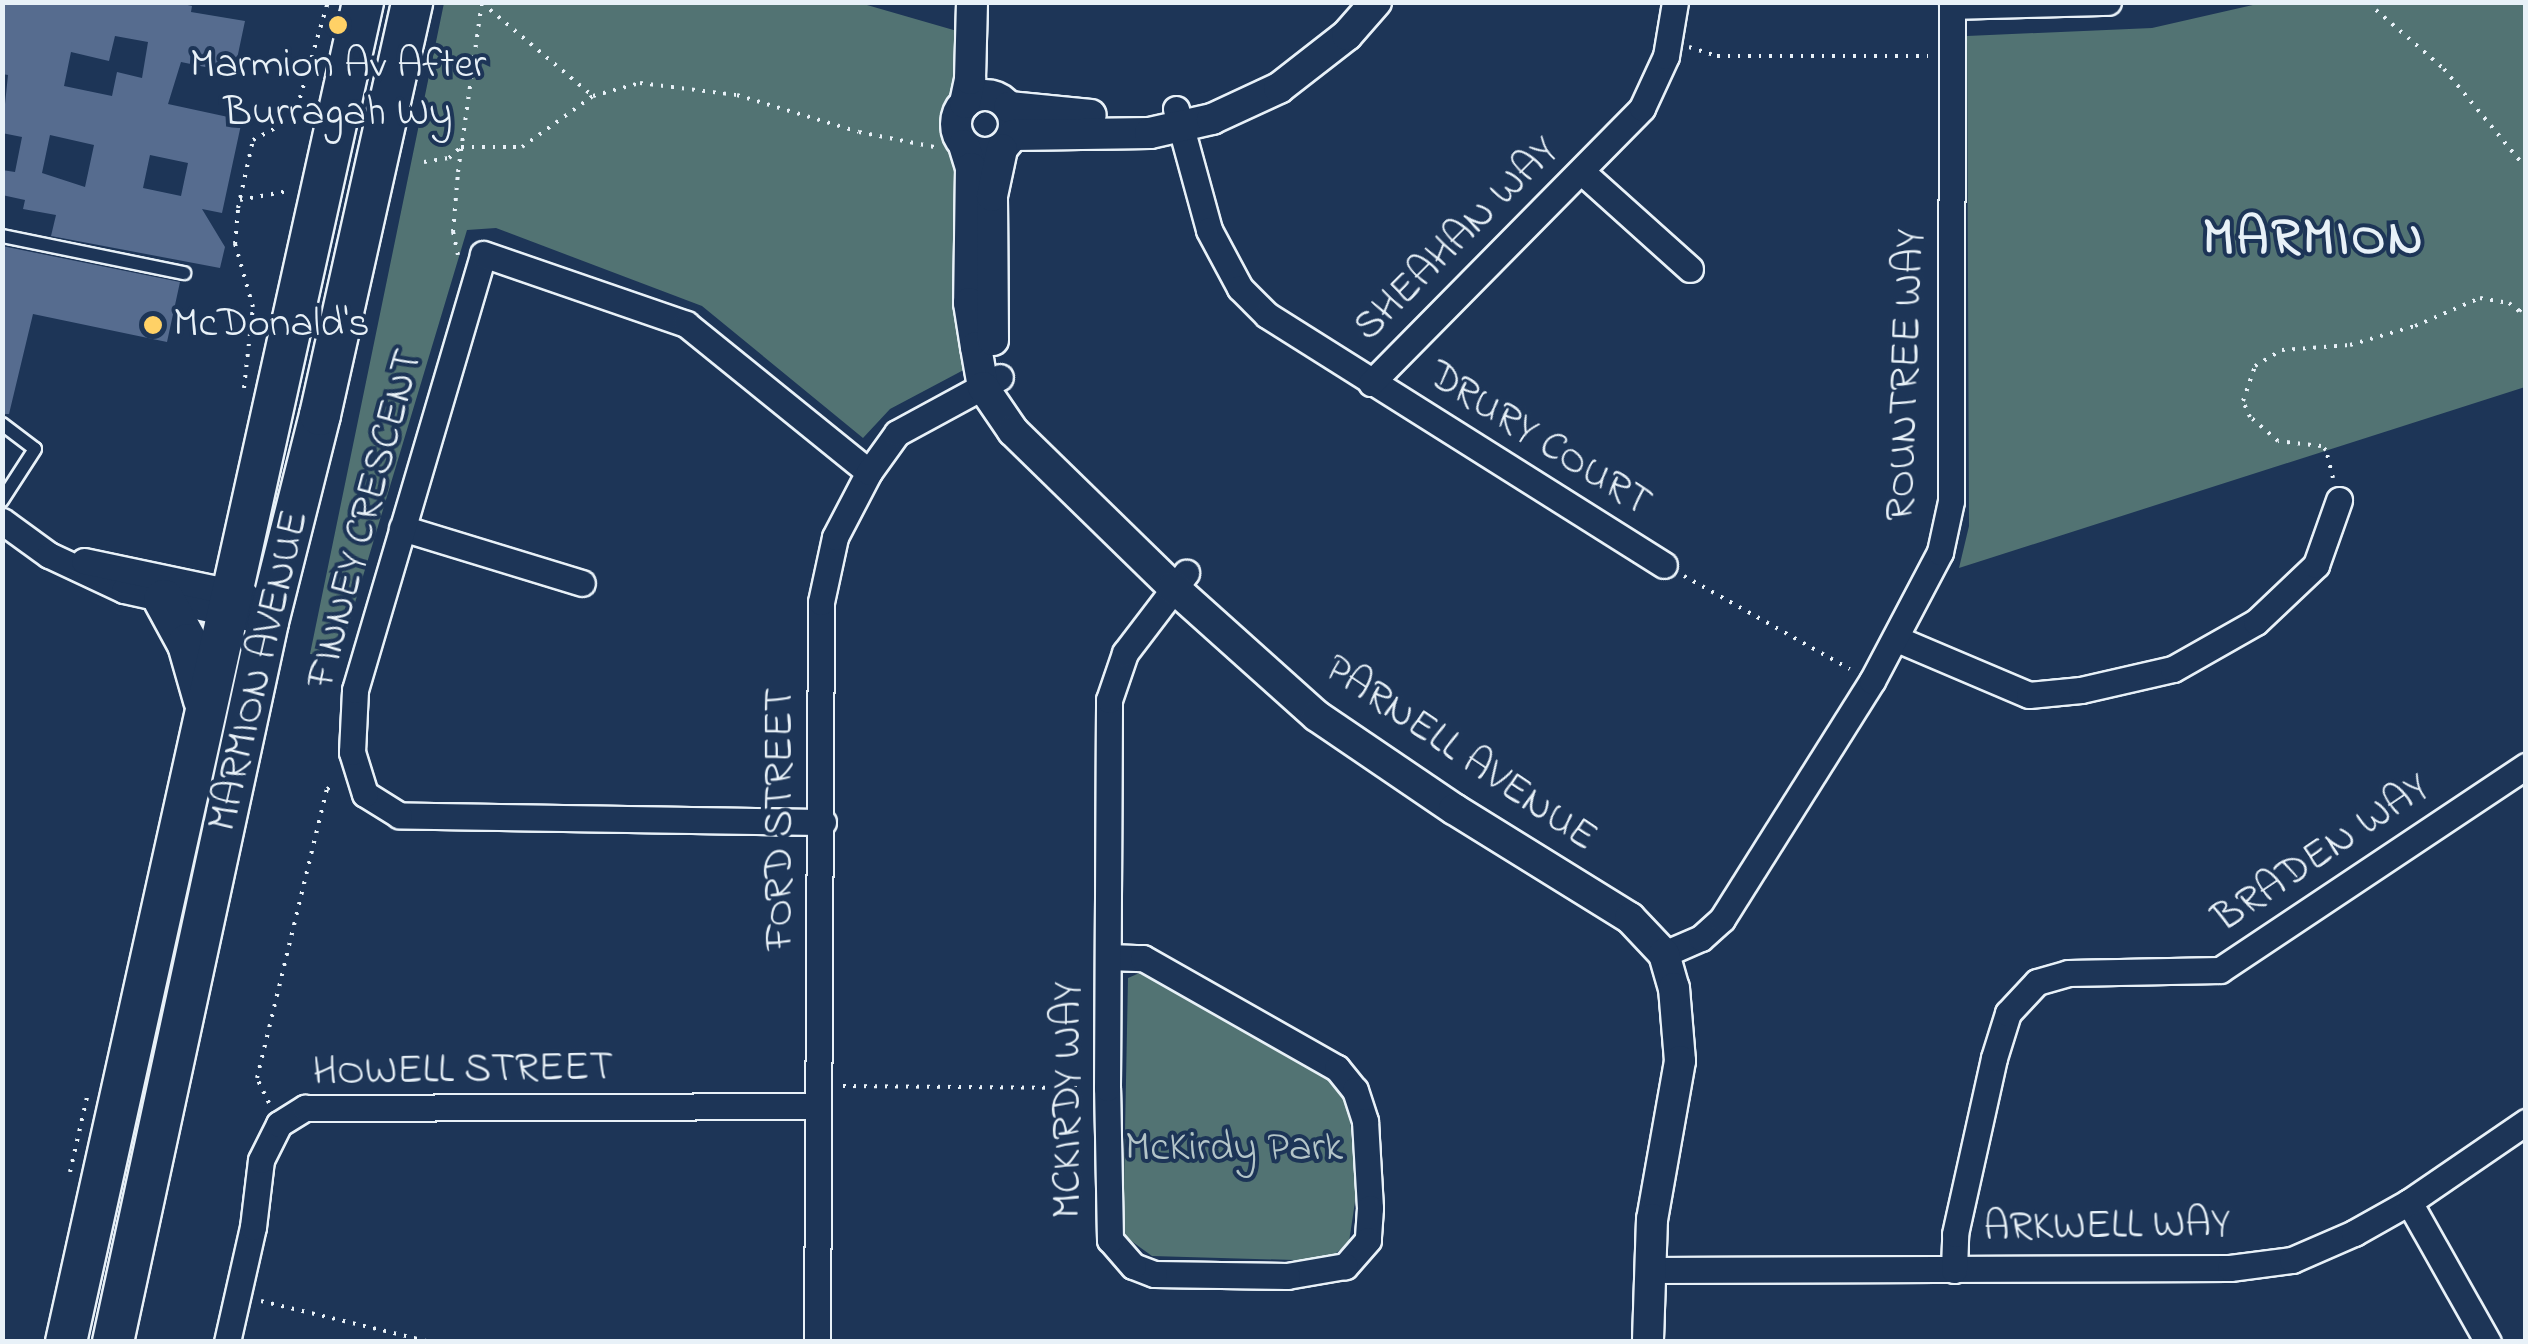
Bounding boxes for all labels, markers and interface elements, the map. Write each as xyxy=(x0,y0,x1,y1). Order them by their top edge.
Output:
marker: Marmion Av After Burragah Wy xyxy=(327,14,349,36)
place label: Marmion Av After Burragah Wy xyxy=(190,41,486,140)
street label: SHEAHAN WAY xyxy=(1344,127,1570,353)
district label: MARMION xyxy=(2203,210,2425,272)
street label: ROUNTREE WAY xyxy=(1877,228,1937,522)
place label: McDonald's xyxy=(173,300,370,350)
marker: McDonald's xyxy=(142,314,164,336)
street label: FINNEY CRESCENT xyxy=(297,344,435,694)
street label: DRURY COURT xyxy=(1418,351,1660,529)
street label: MARMION AVENUE xyxy=(199,506,321,836)
street label: PARNELL AVENUE xyxy=(1314,644,1606,864)
street label: FORD STREET xyxy=(756,688,806,950)
street label: BRADEN WAY xyxy=(2204,763,2440,945)
street label: MCKIRDY WAY xyxy=(1044,981,1094,1219)
street label: HOWELL STREET xyxy=(312,1043,614,1099)
park label: McKirdy Park xyxy=(1125,1124,1343,1174)
street label: ARKWELL WAY xyxy=(1983,1200,2231,1254)

